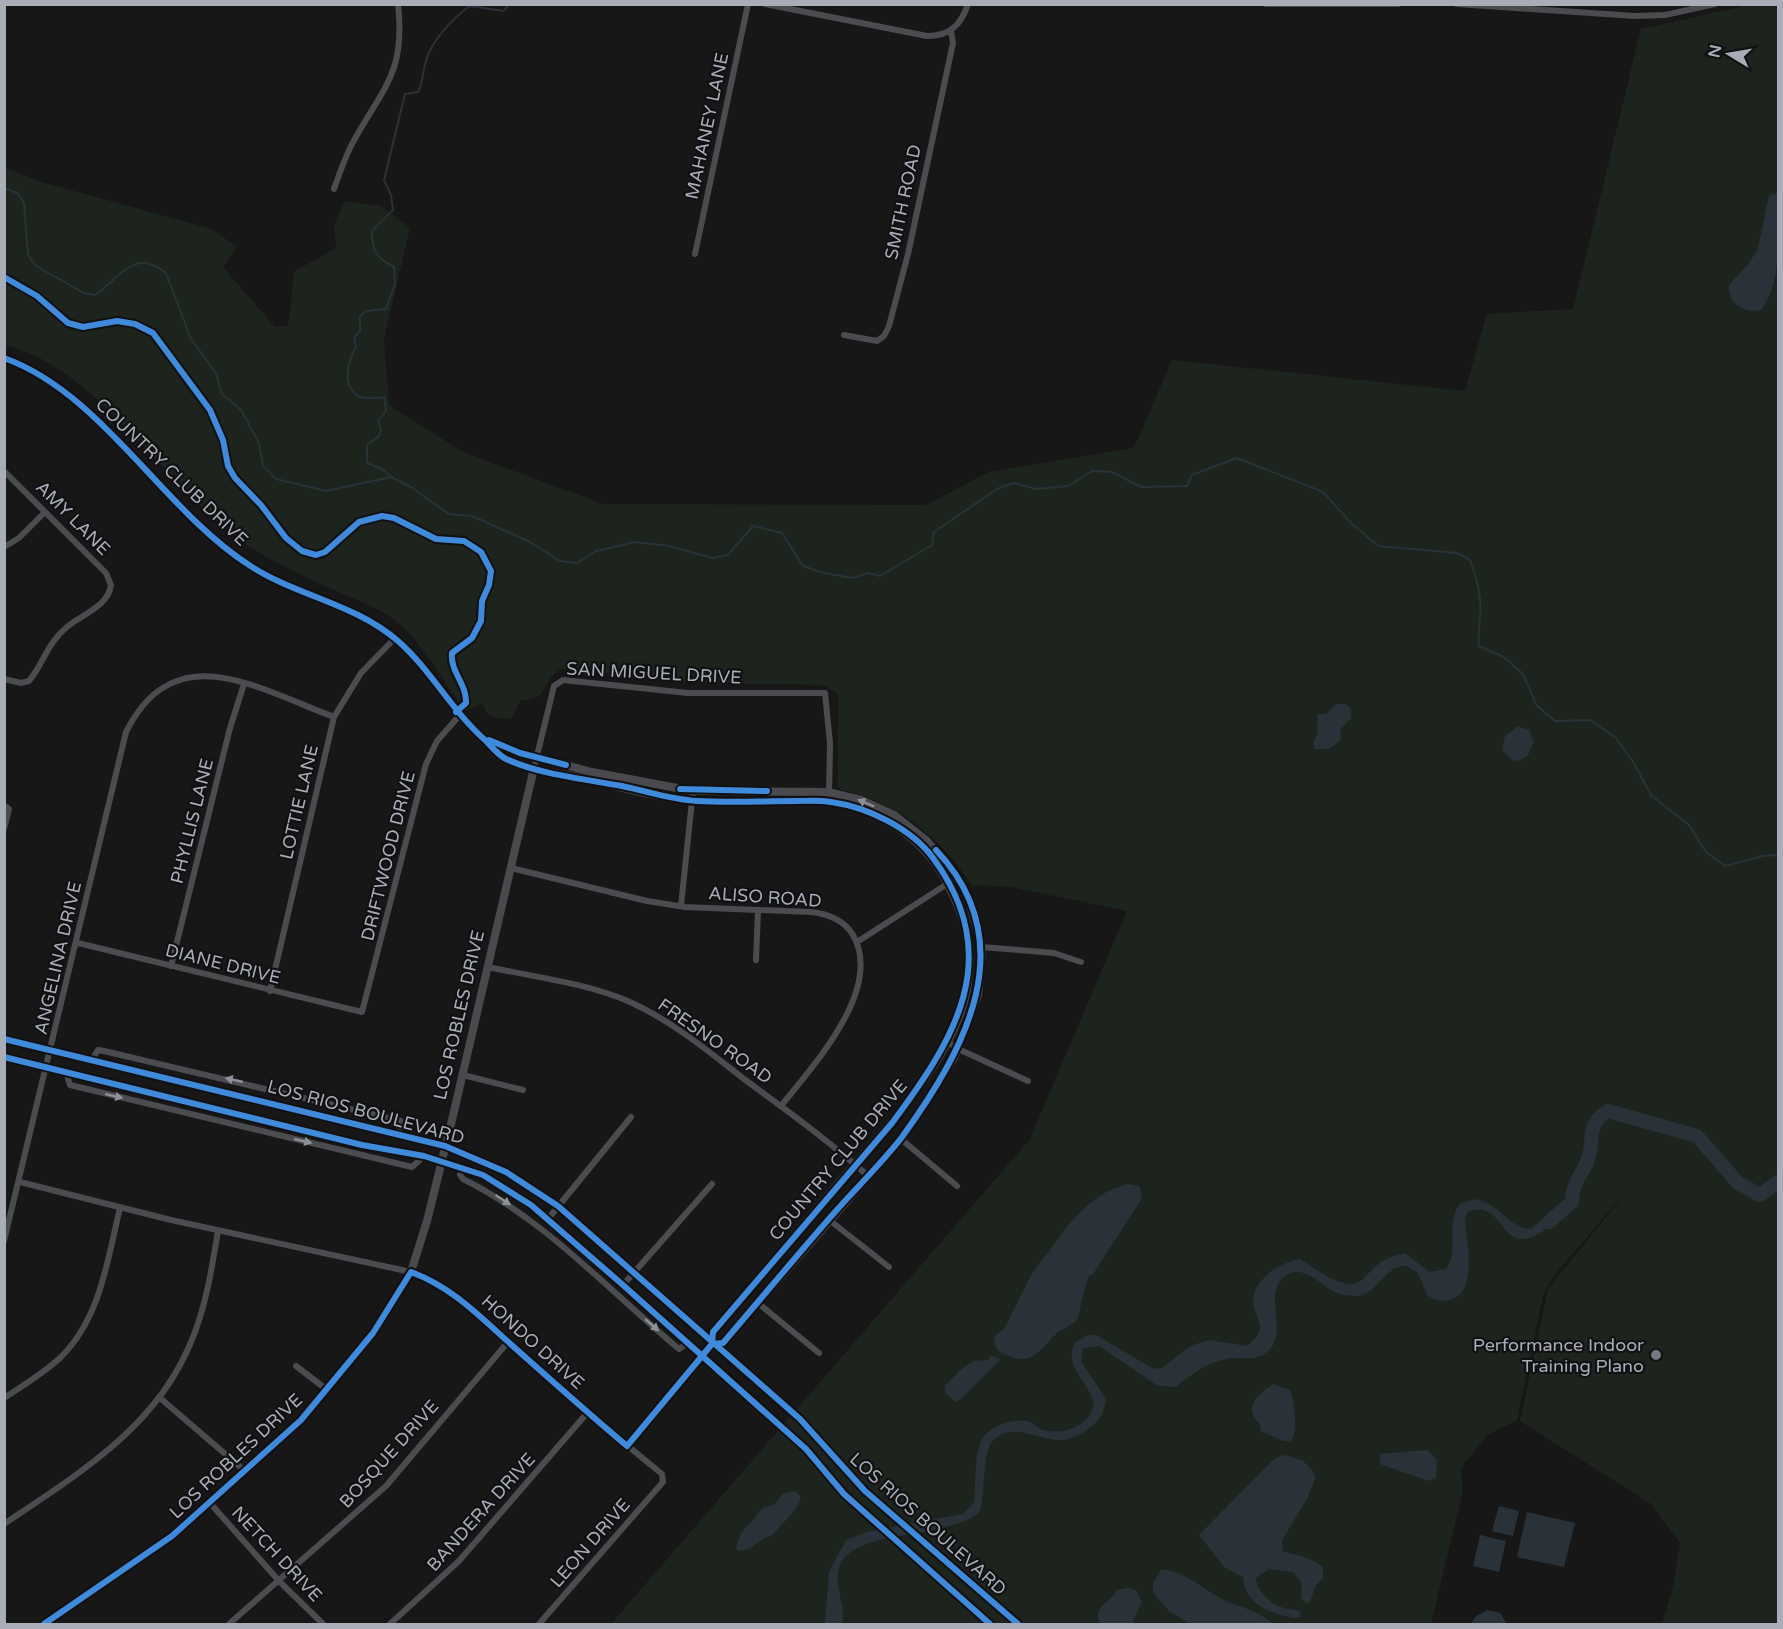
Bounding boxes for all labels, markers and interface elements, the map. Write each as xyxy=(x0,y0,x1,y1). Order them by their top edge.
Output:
north arrow xyxy=(1699,24,1759,84)
text: N xyxy=(1704,43,1726,60)
street label: MAHANEY LANE xyxy=(681,51,733,201)
street label: SMITH ROAD xyxy=(880,143,926,261)
street label: COUNTRY CLUB DRIVE xyxy=(91,393,253,551)
street label: AMY LANE xyxy=(31,476,115,560)
street label: SAN MIGUEL DRIVE xyxy=(566,657,742,689)
street label: LOTTIE LANE xyxy=(275,742,323,862)
street label: PHYLLIS LANE xyxy=(166,756,218,886)
street label: DRIFTWOOD DRIVE xyxy=(356,769,420,943)
one-way arrow xyxy=(857,798,875,807)
street label: ANGELINA DRIVE xyxy=(30,879,86,1037)
street label: ALISO ROAD xyxy=(708,882,822,912)
street label: LOS ROBLES DRIVE xyxy=(429,928,489,1102)
street label: DIANE DRIVE xyxy=(163,939,283,989)
street label: FRESNO ROAD xyxy=(654,994,776,1088)
one-way arrow xyxy=(224,1075,243,1084)
street label: LOS RIOS BOULEVARD xyxy=(265,1075,467,1149)
street label: COUNTRY CLUB DRIVE xyxy=(764,1075,912,1245)
one-way arrow xyxy=(104,1091,123,1101)
one-way arrow xyxy=(294,1137,312,1147)
one-way arrow xyxy=(494,1194,510,1206)
street label: HONDO DRIVE xyxy=(477,1290,589,1394)
one-way arrow xyxy=(644,1318,659,1331)
place label: Performance Indoor Training Plano xyxy=(1473,1334,1644,1377)
marker: Performance Indoor Training Plano xyxy=(1649,1348,1663,1362)
street label: LOS ROBLES DRIVE xyxy=(165,1389,307,1523)
street label: BOSQUE DRIVE xyxy=(335,1395,443,1513)
street label: BANDERA DRIVE xyxy=(422,1448,540,1576)
street label: LOS RIOS BOULEVARD xyxy=(845,1448,1011,1600)
street label: LEON DRIVE xyxy=(545,1494,635,1592)
street label: NETCH DRIVE xyxy=(227,1502,327,1606)

